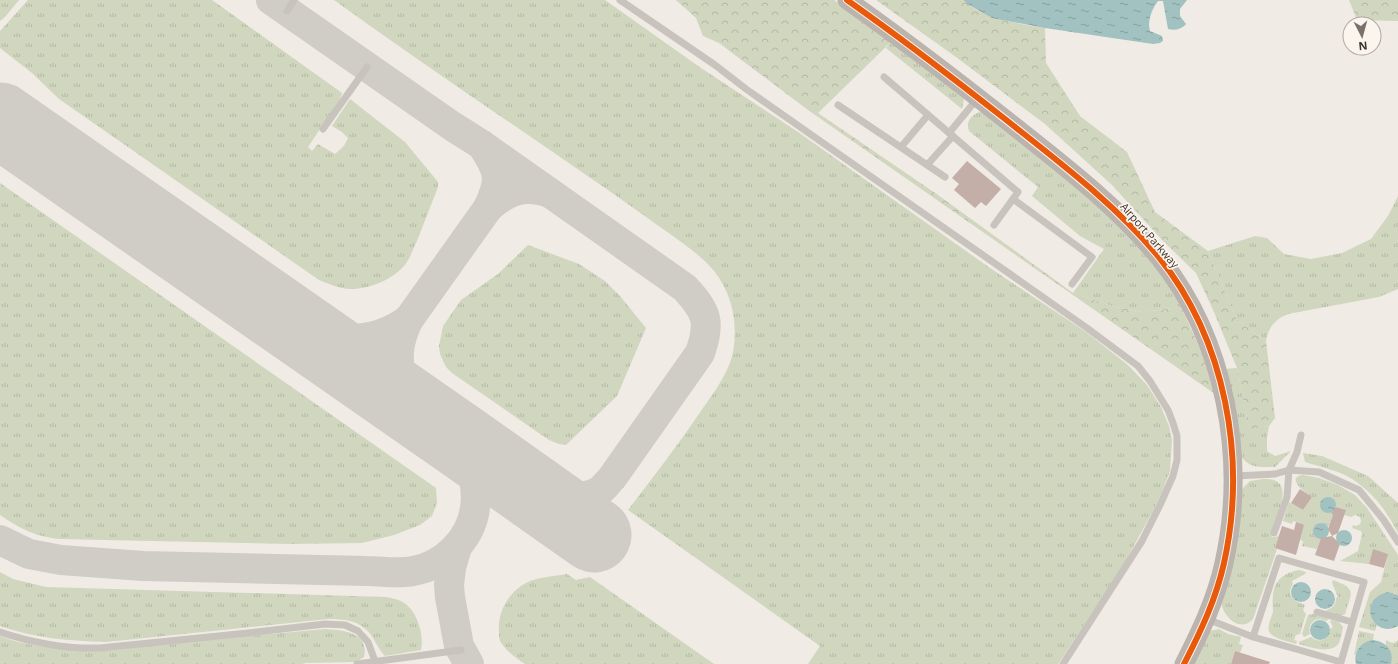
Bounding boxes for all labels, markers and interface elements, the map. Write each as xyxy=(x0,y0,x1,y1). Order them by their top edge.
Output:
north arrow xyxy=(1342,16,1382,56)
text: N xyxy=(1358,39,1368,54)
street label: Airport Parkway xyxy=(1117,199,1183,271)

